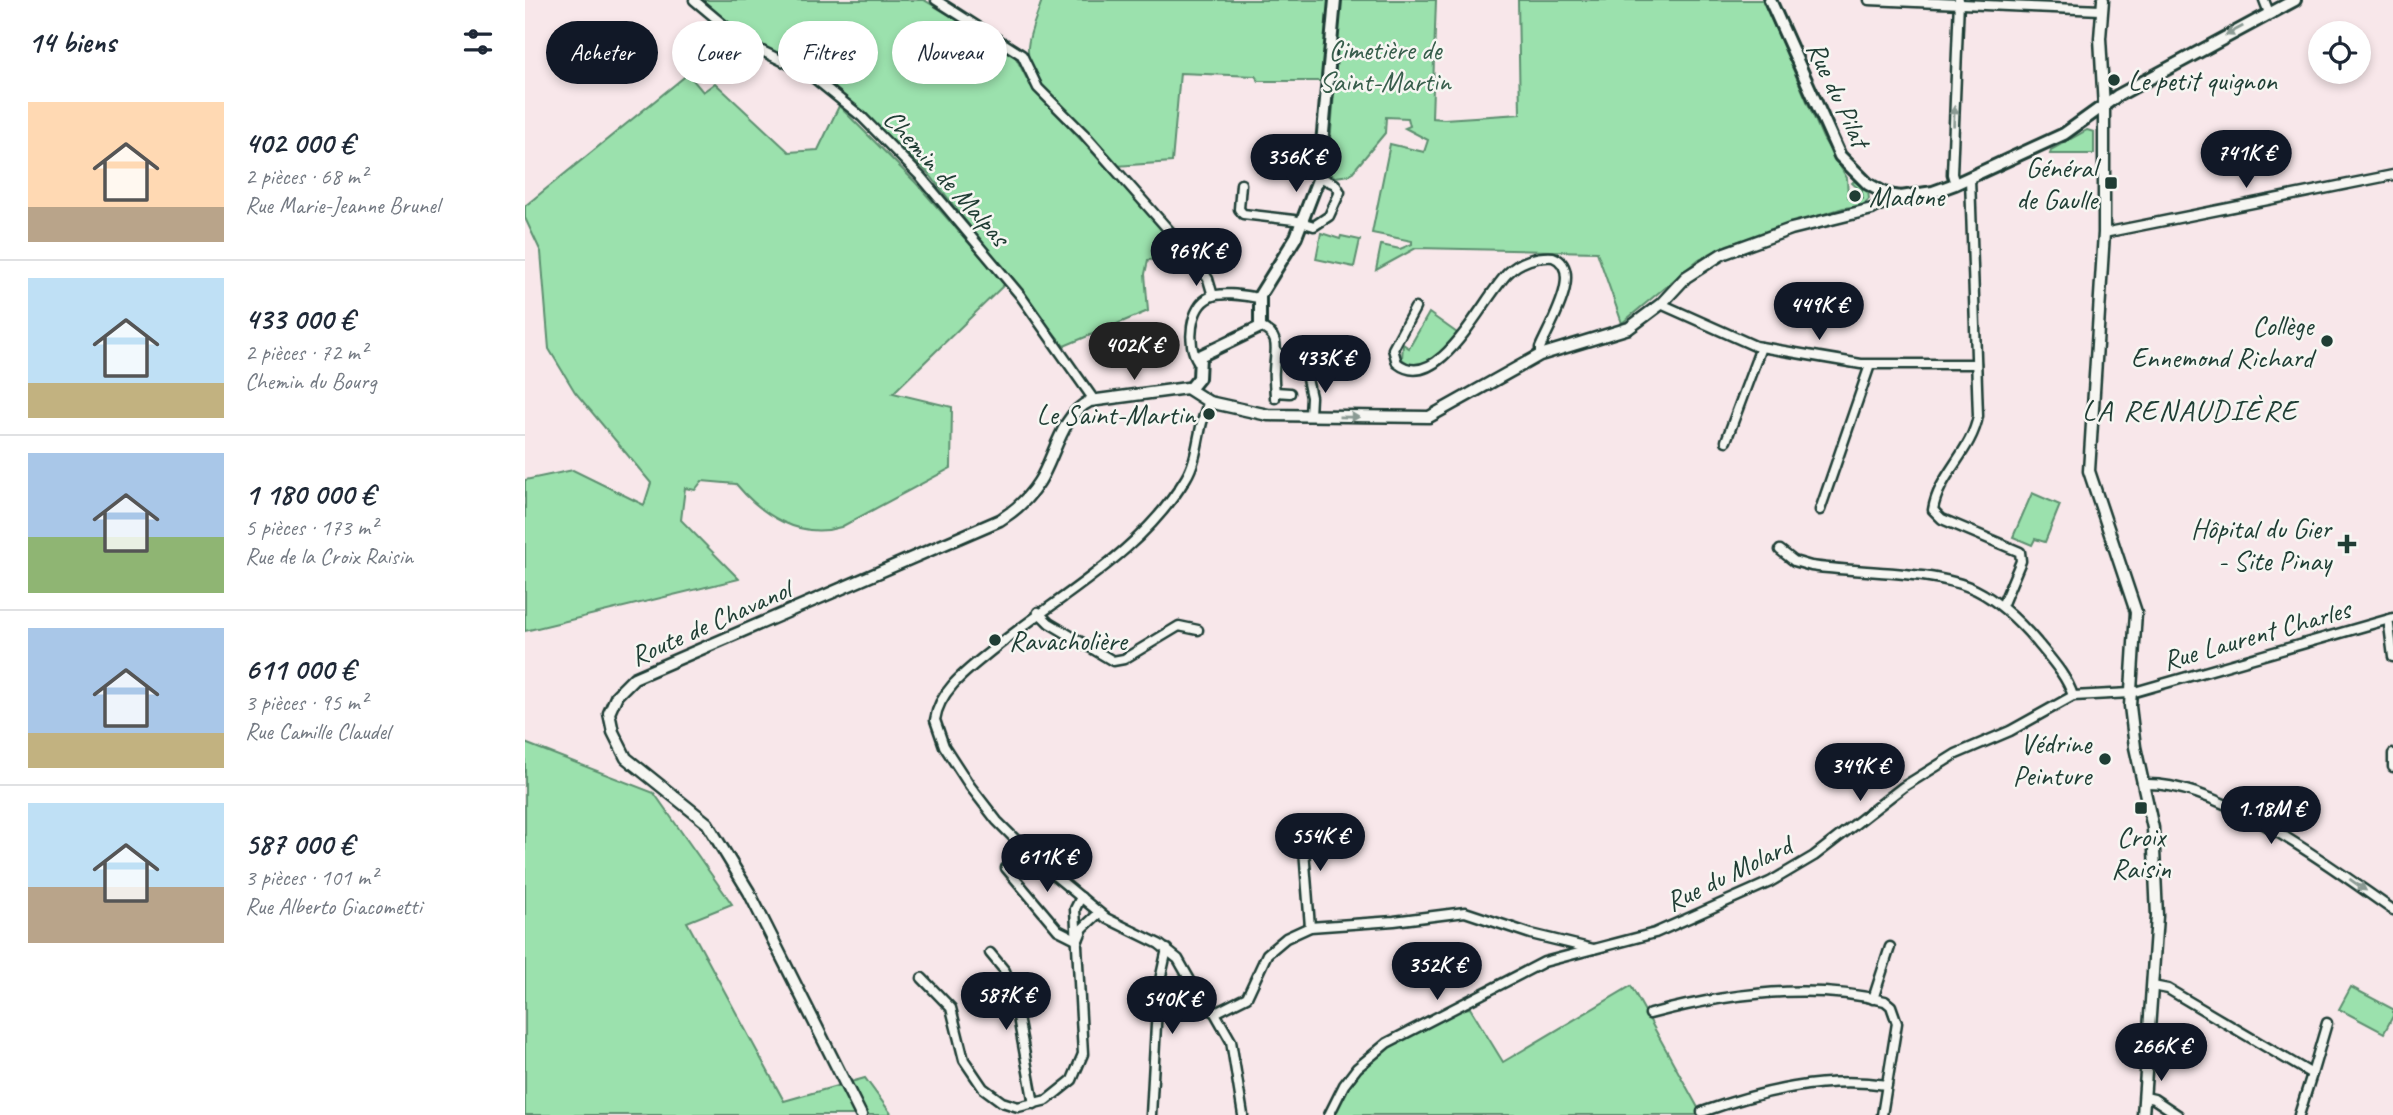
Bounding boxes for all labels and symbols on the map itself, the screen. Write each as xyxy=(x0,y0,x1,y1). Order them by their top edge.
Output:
one-way arrow xyxy=(2224,25,2244,37)
park label: Cimetière de Saint-Martin xyxy=(1319,32,1452,99)
street label: Rue du Pilat xyxy=(1799,36,1880,156)
place label: Le petit quignon xyxy=(2128,63,2278,98)
marker: Le petit quignon xyxy=(2106,72,2122,88)
street label: Chemin de Malpas xyxy=(876,102,1019,255)
one-way arrow xyxy=(1949,105,1960,127)
pin: 741K € xyxy=(2189,130,2303,190)
pin: 356K € xyxy=(1239,134,1353,194)
place label: Général de Gaulle xyxy=(2016,150,2102,217)
marker: Général de Gaulle xyxy=(2103,175,2119,191)
place label: Madone xyxy=(1869,179,1946,214)
marker: Madone xyxy=(1847,188,1863,204)
pin: 969K € xyxy=(1139,229,1253,288)
pin: 449K € xyxy=(1762,282,1876,342)
place label: Collège Ennemond Richard xyxy=(2131,308,2317,375)
pin: 402K € xyxy=(1077,322,1191,382)
marker: Collège Ennemond Richard xyxy=(2319,333,2335,349)
pin: 433K € xyxy=(1268,336,1382,395)
district label: LA RENAUDIÈRE xyxy=(2082,391,2300,429)
place label: Le Saint-Martin xyxy=(1037,397,1196,432)
marker: Le Saint-Martin xyxy=(1201,406,1217,422)
one-way arrow xyxy=(1338,411,1360,423)
place label: Hôpital du Gier - Site Pinay xyxy=(2191,511,2333,578)
marker: Hôpital du Gier - Site Pinay xyxy=(2337,534,2357,554)
street label: Route de Chavanol xyxy=(624,569,801,673)
street label: Rue Laurent Charles xyxy=(2158,590,2356,678)
place label: Ravacholière xyxy=(1009,623,1129,658)
marker: Ravacholière xyxy=(987,632,1003,648)
place label: Védrine Peinture xyxy=(2013,726,2093,793)
pin: 349K € xyxy=(1803,744,1917,803)
marker: Védrine Peinture xyxy=(2097,751,2113,767)
pin: 1.18M € xyxy=(2206,786,2336,846)
marker: Croix Raisin xyxy=(2133,800,2149,816)
pin: 554K € xyxy=(1263,814,1377,873)
place label: Croix Raisin xyxy=(2111,819,2171,886)
street label: Rue du Molard xyxy=(1660,826,1800,919)
pin: 611K € xyxy=(990,834,1104,894)
one-way arrow xyxy=(2349,878,2367,892)
pin: 352K € xyxy=(1380,942,1494,1002)
pin: 587K € xyxy=(949,972,1063,1032)
pin: 540K € xyxy=(1115,976,1229,1036)
pin: 266K € xyxy=(2104,1024,2218,1083)

